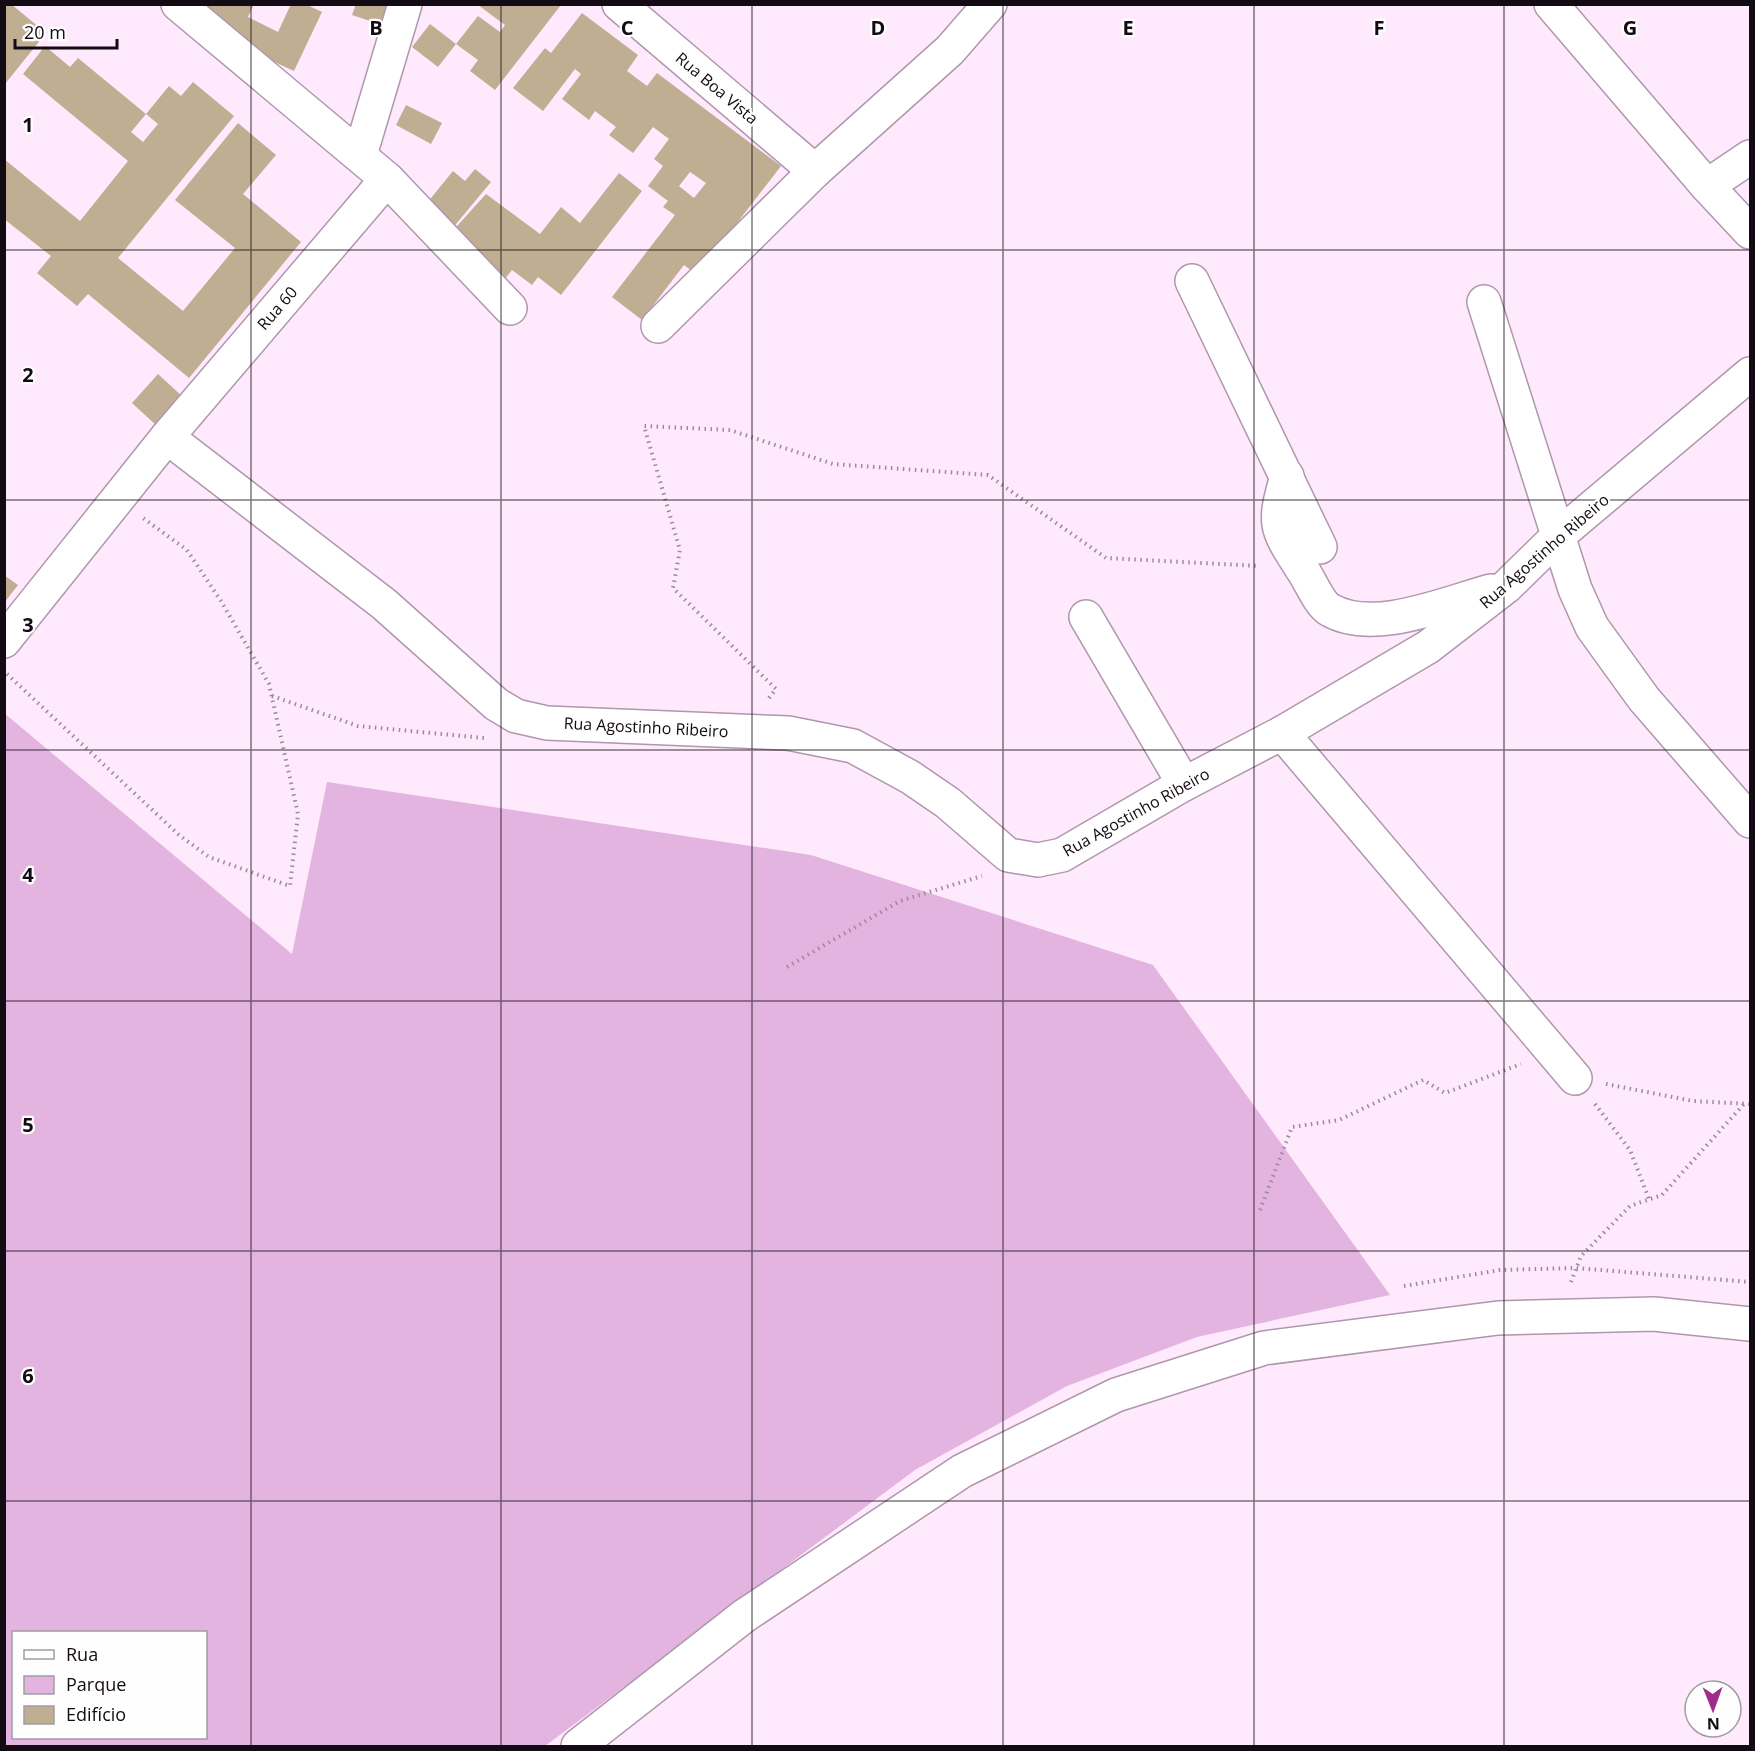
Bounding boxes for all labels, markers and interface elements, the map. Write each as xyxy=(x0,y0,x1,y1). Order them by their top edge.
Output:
scale bar xyxy=(15,12,117,50)
text: B xyxy=(369,14,383,41)
text: C xyxy=(621,14,634,41)
text: D xyxy=(871,14,885,41)
text: E xyxy=(1122,14,1134,41)
text: F xyxy=(1374,14,1384,41)
text: G xyxy=(1623,14,1637,41)
text: 20 m xyxy=(24,20,66,44)
street label: Rua Boa Vista xyxy=(671,47,763,129)
text: 1 xyxy=(22,111,34,138)
street label: Rua 60 xyxy=(252,282,302,334)
text: 2 xyxy=(22,361,34,388)
street label: Rua Agostinho Ribeiro xyxy=(1475,489,1613,613)
text: 3 xyxy=(22,611,34,638)
street label: Rua Agostinho Ribeiro xyxy=(563,712,729,742)
street label: Rua Agostinho Ribeiro xyxy=(1059,762,1213,862)
text: 4 xyxy=(22,861,34,888)
text: 5 xyxy=(22,1111,34,1138)
text: 6 xyxy=(22,1362,34,1389)
legend xyxy=(12,1631,207,1739)
text: Rua xyxy=(66,1642,98,1666)
text: Parque xyxy=(66,1672,126,1696)
north arrow xyxy=(1683,1679,1743,1739)
text: Edifício xyxy=(66,1702,126,1726)
text: N xyxy=(1707,1713,1720,1735)

